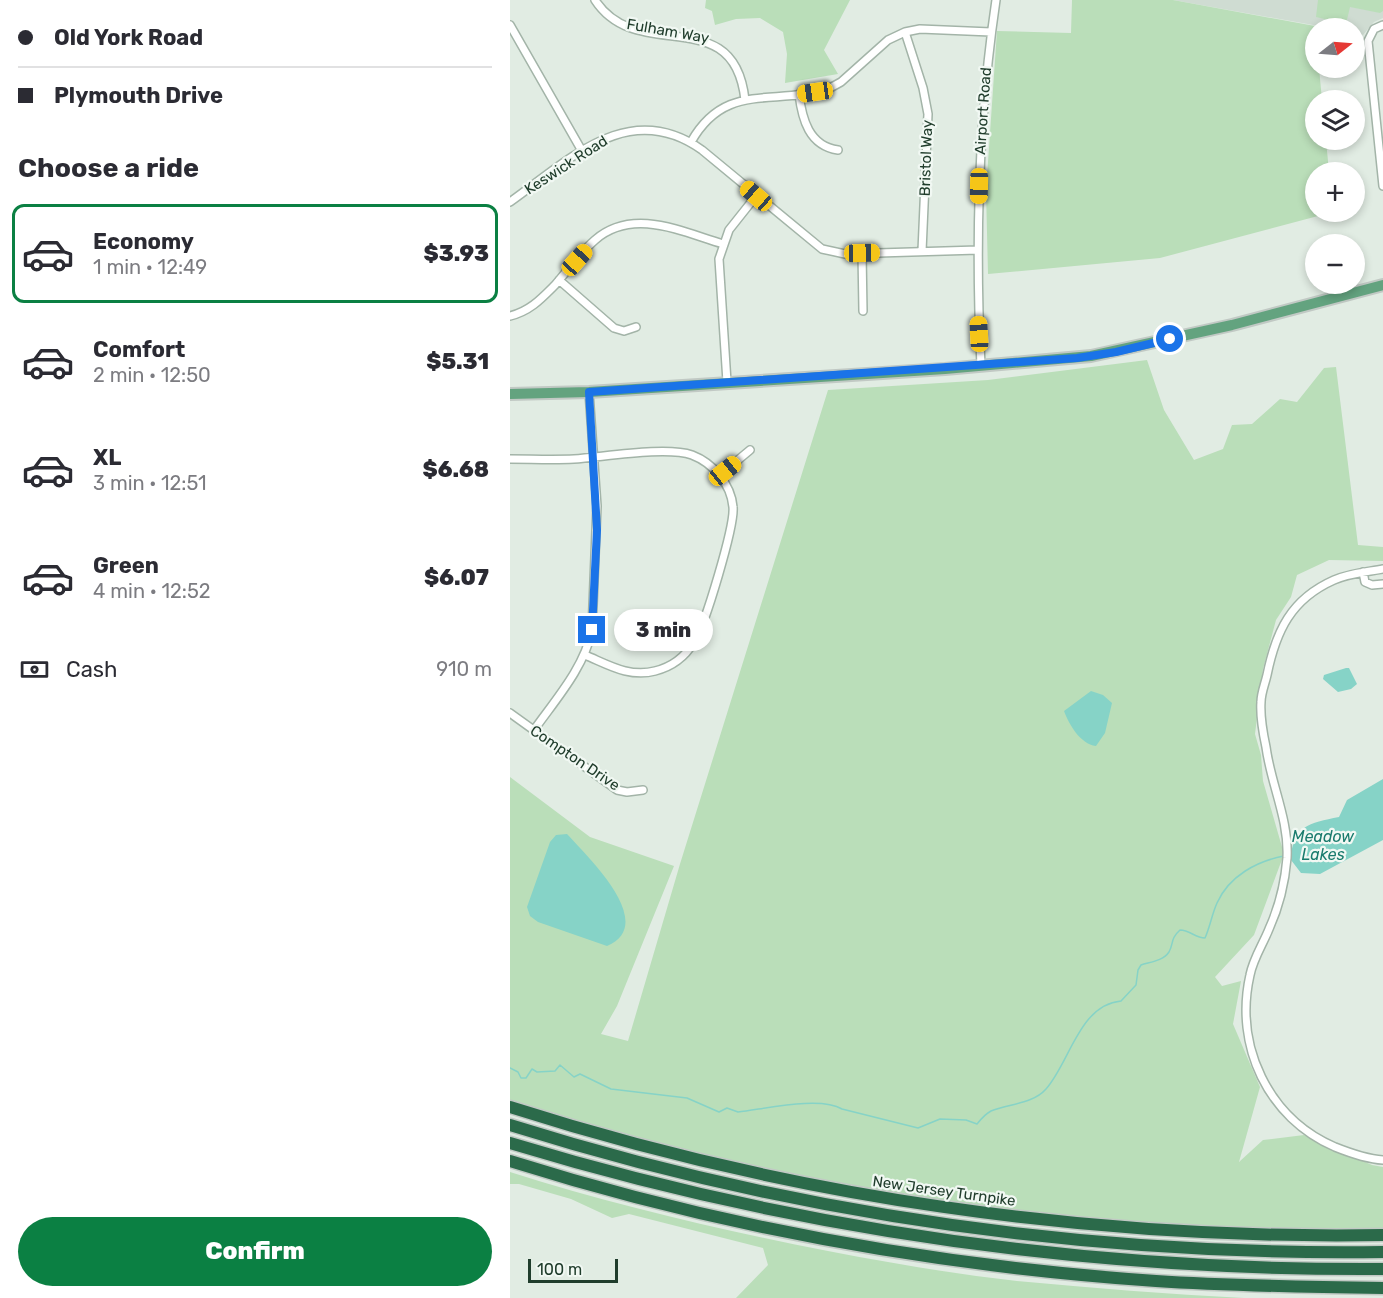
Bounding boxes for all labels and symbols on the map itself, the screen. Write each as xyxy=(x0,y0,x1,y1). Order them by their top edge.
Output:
street label: Fulham Way xyxy=(625,15,711,47)
north arrow xyxy=(1305,18,1365,78)
street label: Airport Road xyxy=(971,67,995,155)
car xyxy=(796,81,834,103)
street label: Bristol Way xyxy=(916,119,936,197)
street label: Keswick Road xyxy=(521,132,611,198)
car xyxy=(970,168,988,204)
car xyxy=(737,177,775,215)
car xyxy=(558,241,596,279)
car xyxy=(844,244,880,262)
car xyxy=(969,316,989,352)
route start xyxy=(1156,325,1183,352)
car xyxy=(705,453,745,489)
callout: 3 min xyxy=(613,609,712,651)
route end xyxy=(578,616,605,643)
street label: Compton Drive xyxy=(527,721,623,795)
water label: Meadow Lakes xyxy=(1292,827,1354,864)
street label: New Jersey Turnpike xyxy=(871,1172,1017,1210)
scale bar xyxy=(528,1256,618,1284)

